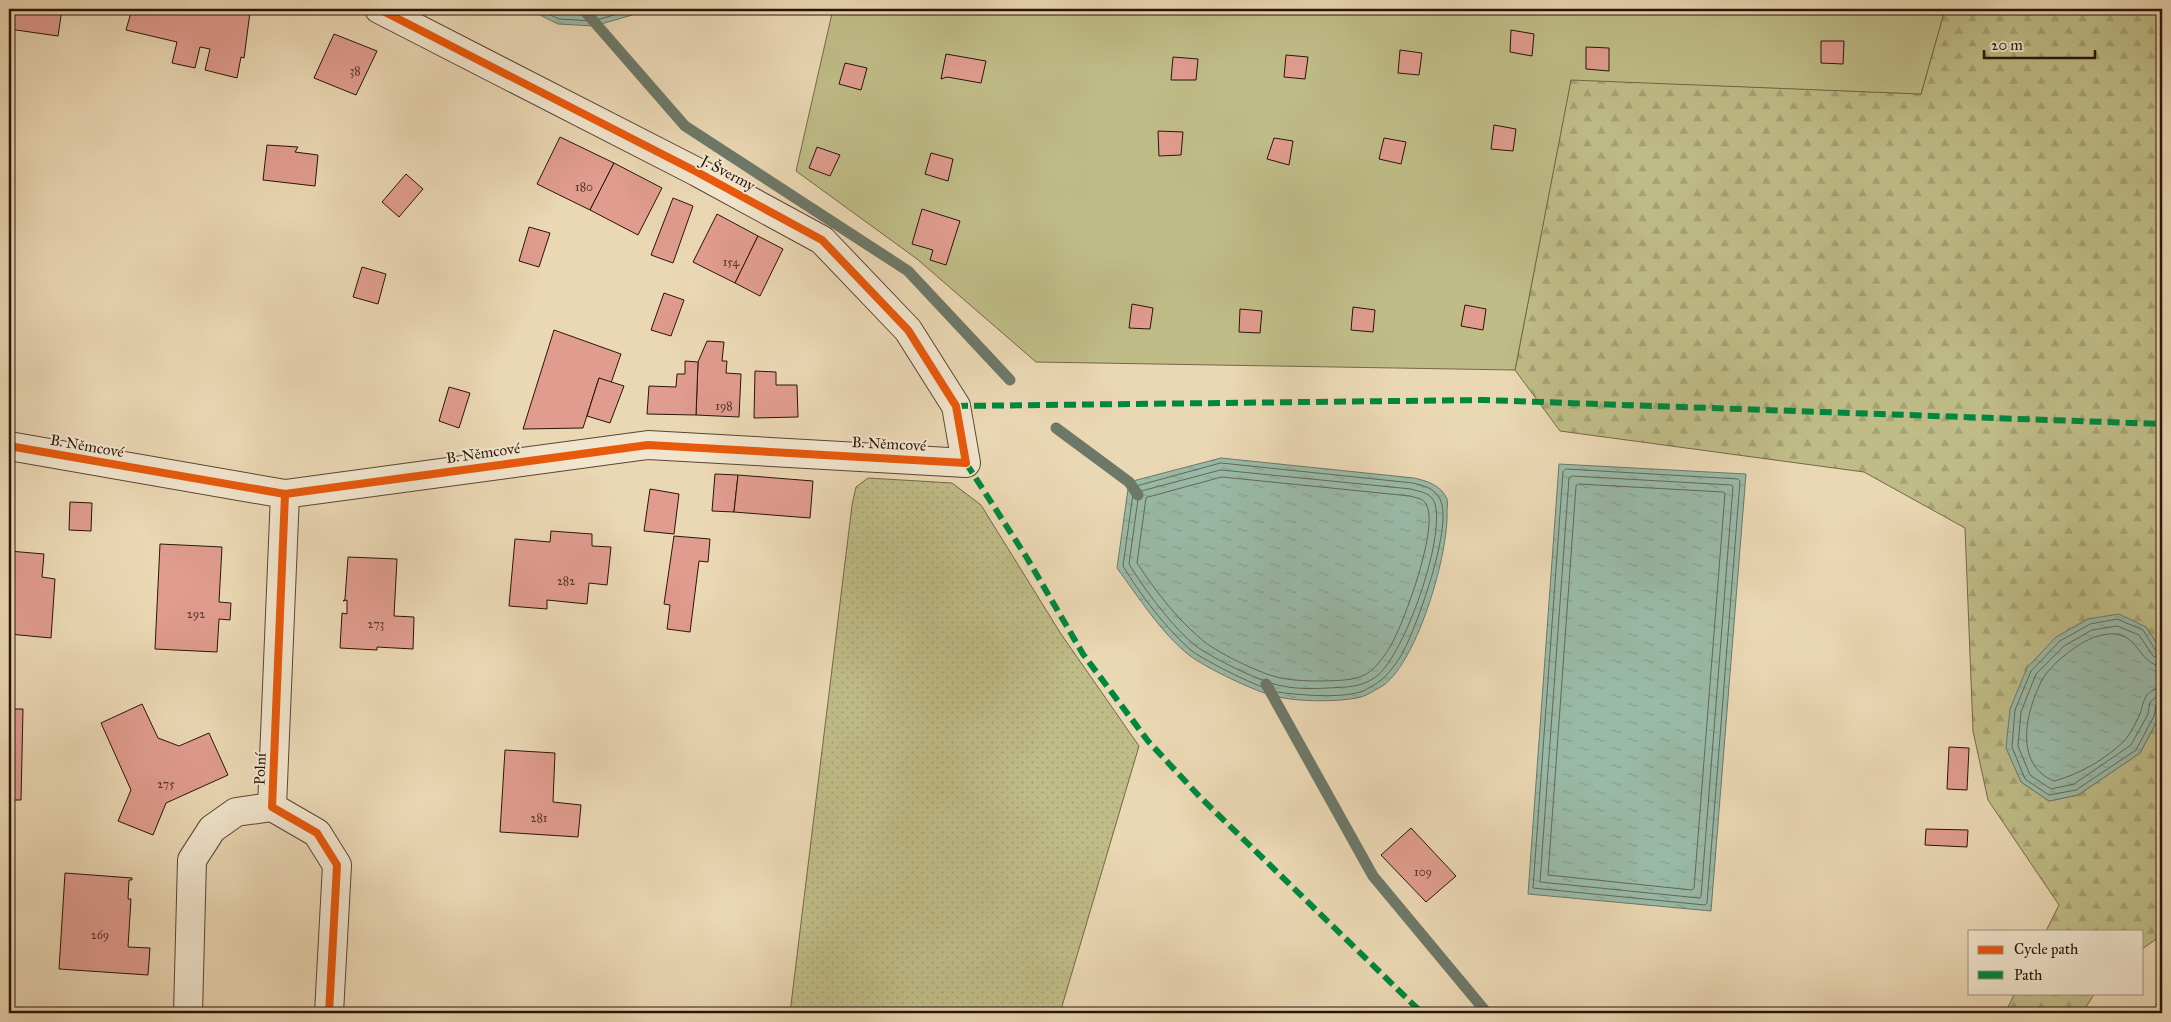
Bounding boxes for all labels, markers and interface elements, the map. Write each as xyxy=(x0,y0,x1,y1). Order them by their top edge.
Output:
scale bar xyxy=(1984,28,2095,60)
text: 20 m xyxy=(1991,36,2023,54)
house number: 38 xyxy=(349,64,361,78)
street label: J. Švermy xyxy=(696,149,759,196)
house number: 180 xyxy=(575,180,593,194)
house number: 154 xyxy=(723,255,740,269)
house number: 198 xyxy=(715,399,733,413)
street label: B. Němcové xyxy=(49,431,126,461)
street label: B. Němcové xyxy=(851,433,927,455)
street label: B. Němcové xyxy=(445,439,522,467)
house number: 282 xyxy=(557,574,575,588)
house number: 292 xyxy=(187,607,205,621)
house number: 273 xyxy=(368,617,385,631)
street label: Polní xyxy=(250,752,270,785)
house number: 275 xyxy=(157,777,175,791)
house number: 281 xyxy=(530,811,548,825)
house number: 109 xyxy=(1414,865,1432,879)
house number: 269 xyxy=(91,928,109,942)
legend xyxy=(1968,930,2144,994)
text: Cycle path xyxy=(2014,940,2079,958)
text: Path xyxy=(2014,966,2043,984)

